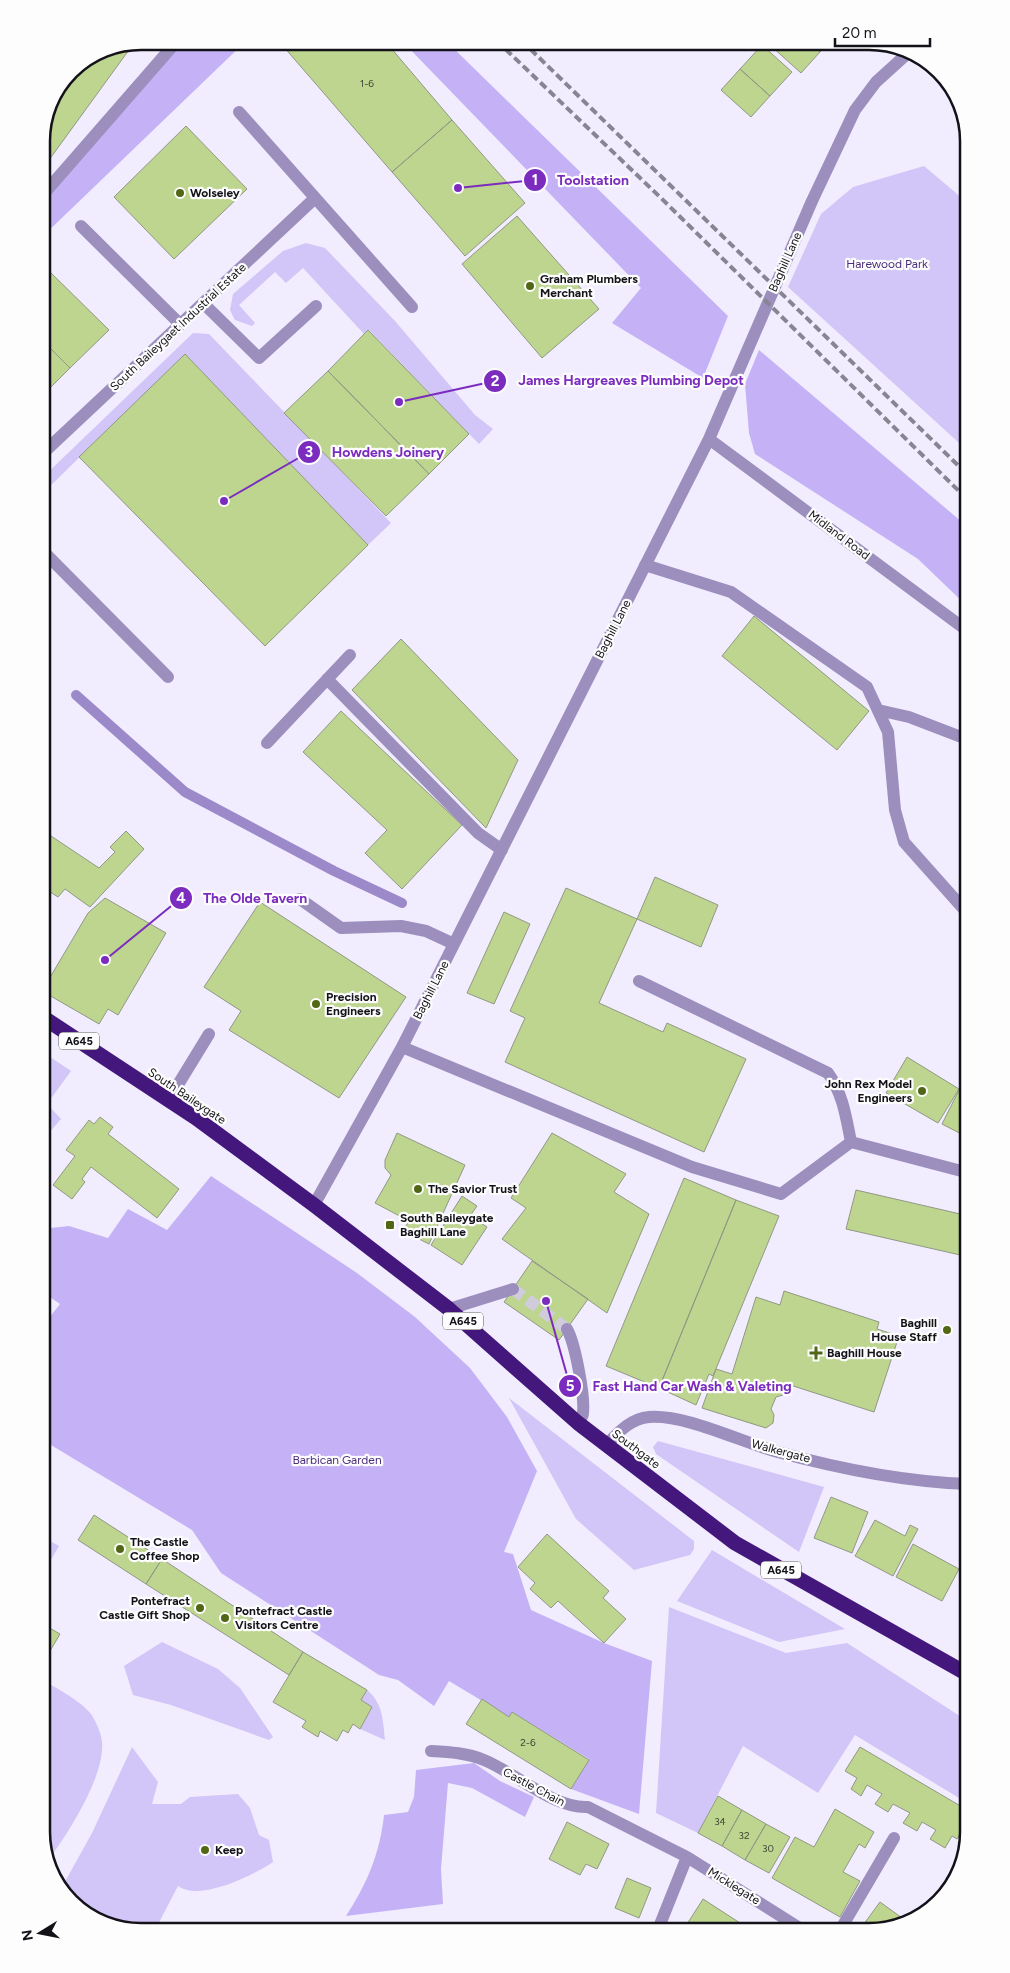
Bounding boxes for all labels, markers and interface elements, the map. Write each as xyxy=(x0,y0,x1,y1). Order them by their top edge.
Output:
scale bar xyxy=(835,15,930,47)
text: 20 m xyxy=(842,24,876,42)
house number: 1-6 xyxy=(360,77,374,90)
callout: Toolstation xyxy=(522,165,639,194)
text: 1 xyxy=(532,171,538,189)
text: Toolstation xyxy=(557,172,629,189)
place label: Wolseley xyxy=(190,186,240,200)
marker: Wolseley xyxy=(174,187,186,199)
street label: Baghill Lane xyxy=(766,230,805,294)
park label: Harewood Park xyxy=(846,257,928,271)
street label: South Baileygaet Industrial Estate xyxy=(107,260,249,394)
place label: Graham Plumbers Merchant xyxy=(540,272,638,300)
marker: Graham Plumbers Merchant xyxy=(524,280,536,292)
callout: James Hargreaves Plumbing Depot xyxy=(483,366,753,395)
text: 2 xyxy=(491,372,500,390)
text: James Hargreaves Plumbing Depot xyxy=(518,372,744,389)
callout: Howdens Joinery xyxy=(296,437,454,466)
text: 3 xyxy=(305,443,313,461)
text: Howdens Joinery xyxy=(332,444,445,461)
street label: Midland Road xyxy=(806,507,872,563)
street label: Baghill Lane xyxy=(592,597,634,661)
callout: The Olde Tavern xyxy=(168,884,317,913)
text: 4 xyxy=(176,889,186,907)
text: The Olde Tavern xyxy=(203,890,307,907)
street label: Baghill Lane xyxy=(410,958,452,1022)
place label: Precision Engineers xyxy=(326,990,381,1018)
marker: Precision Engineers xyxy=(310,998,322,1010)
road number: A645 xyxy=(59,1032,99,1050)
street label: South Baileygate xyxy=(145,1065,229,1127)
place label: John Rex Model Engineers xyxy=(824,1077,912,1105)
marker: John Rex Model Engineers xyxy=(916,1085,928,1097)
place label: The Savior Trust xyxy=(428,1182,518,1196)
marker: The Savior Trust xyxy=(412,1183,424,1195)
place label: South Baileygate Baghill Lane xyxy=(400,1211,494,1239)
marker: South Baileygate Baghill Lane xyxy=(384,1219,396,1231)
road number: A645 xyxy=(443,1312,483,1330)
place label: Baghill House Staff xyxy=(871,1316,937,1344)
marker: Baghill House Staff xyxy=(941,1324,953,1336)
marker: Baghill House xyxy=(809,1346,823,1360)
place label: Baghill House xyxy=(827,1346,902,1360)
callout: Fast Hand Car Wash & Valeting xyxy=(557,1371,801,1400)
text: 5 xyxy=(566,1377,575,1395)
text: Fast Hand Car Wash & Valeting xyxy=(592,1378,792,1395)
street label: Southgate xyxy=(609,1426,663,1472)
street label: Walkergate xyxy=(750,1436,812,1466)
park label: Barbican Garden xyxy=(292,1453,382,1467)
place label: The Castle Coffee Shop xyxy=(130,1535,199,1563)
marker: The Castle Coffee Shop xyxy=(114,1543,126,1555)
road number: A645 xyxy=(761,1562,801,1578)
place label: Pontefract Castle Gift Shop xyxy=(99,1594,190,1622)
marker: Pontefract Castle Gift Shop xyxy=(194,1602,206,1614)
place label: Pontefract Castle Visitors Centre xyxy=(235,1604,333,1632)
marker: Pontefract Castle Visitors Centre xyxy=(219,1612,231,1624)
house number: 2-6 xyxy=(520,1736,536,1749)
street label: Castle Chain xyxy=(501,1765,568,1809)
house number: 34 xyxy=(714,1815,726,1828)
house number: 32 xyxy=(738,1829,750,1842)
house number: 30 xyxy=(762,1842,774,1855)
place label: Keep xyxy=(215,1843,243,1857)
marker: Keep xyxy=(199,1844,211,1856)
street label: Micklegate xyxy=(705,1865,763,1908)
north arrow xyxy=(15,1908,65,1958)
text: N xyxy=(18,1928,37,1942)

